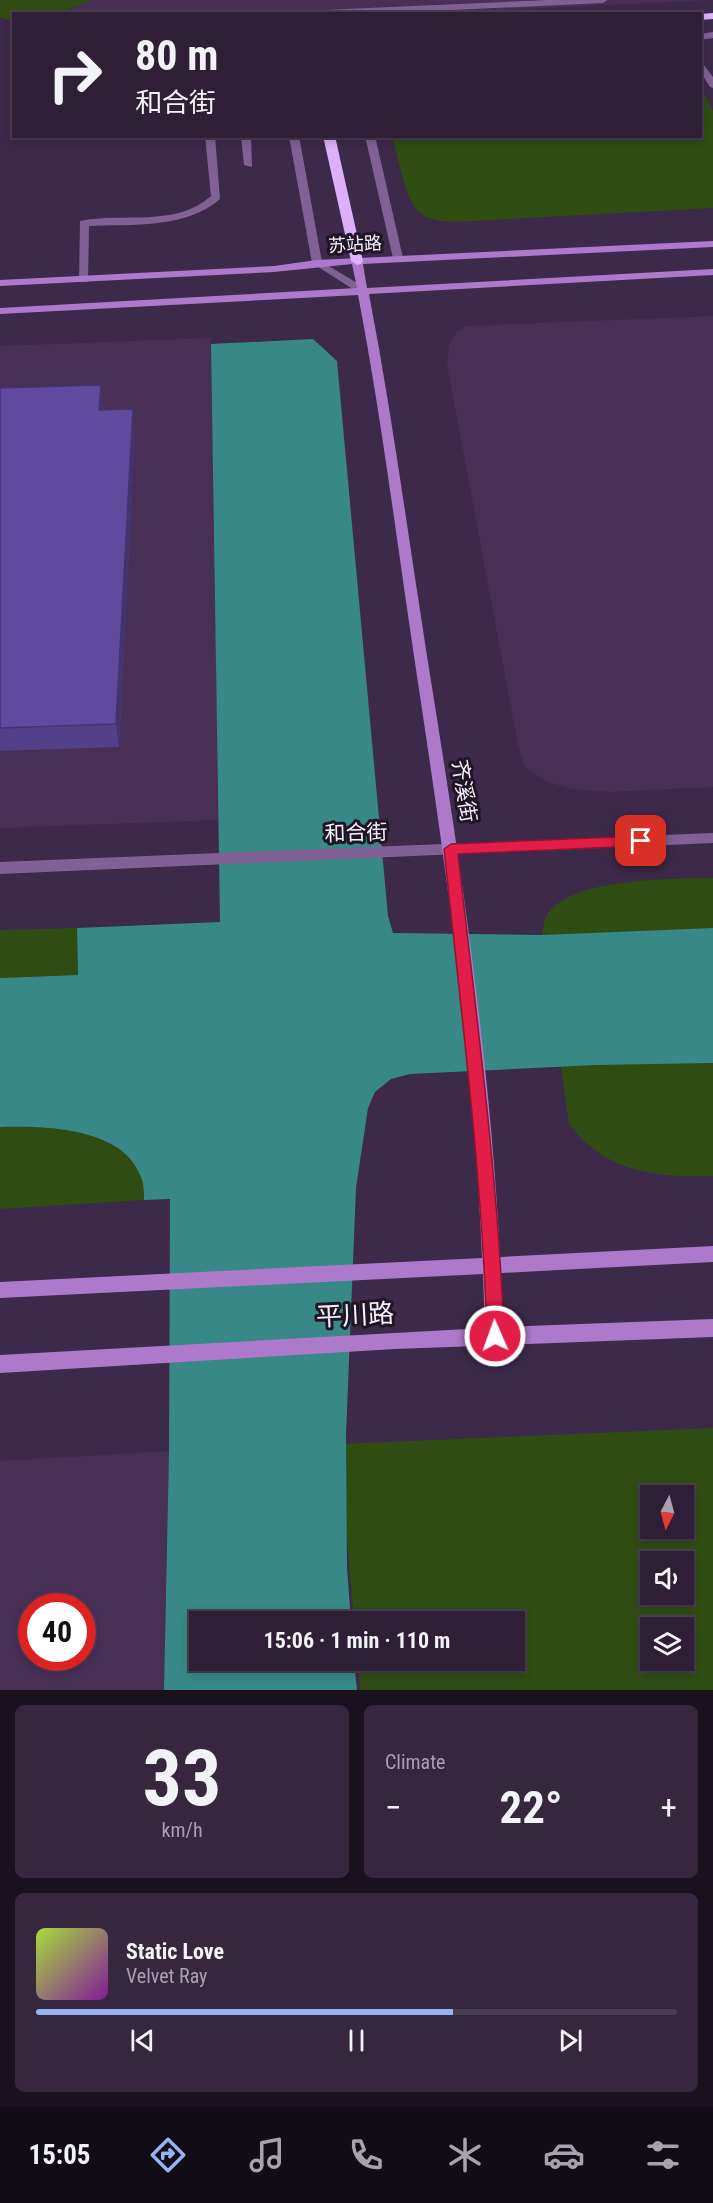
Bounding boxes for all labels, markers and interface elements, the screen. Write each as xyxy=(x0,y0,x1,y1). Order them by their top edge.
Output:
text: 80 m xyxy=(135,31,218,80)
icon: right xyxy=(36,36,114,114)
text: 和合街 xyxy=(135,87,216,119)
street label: 苏站路 xyxy=(327,232,383,256)
street label: 齐溪街 xyxy=(447,758,481,824)
pin xyxy=(615,815,666,866)
street label: 和合街 xyxy=(324,820,388,846)
icon: arrive xyxy=(624,824,657,857)
street label: 平川路 xyxy=(315,1298,395,1332)
position arrow xyxy=(463,1304,527,1368)
north arrow xyxy=(640,1485,694,1539)
map controls xyxy=(640,1485,694,1671)
button: sound xyxy=(640,1551,694,1605)
speed limit sign: 40 xyxy=(18,1593,96,1671)
button: layers xyxy=(640,1617,694,1671)
text: 15:06 · 1 min · 110 m xyxy=(264,1628,450,1653)
text: 33 xyxy=(143,1733,221,1824)
text: Climate xyxy=(385,1750,445,1774)
text: 22° xyxy=(500,1781,563,1834)
text: − xyxy=(385,1788,402,1827)
text: + xyxy=(661,1788,677,1827)
text: km/h xyxy=(161,1818,203,1842)
text: Static Love xyxy=(126,1939,224,1964)
text: Velvet Ray xyxy=(126,1964,207,1988)
icon: previous xyxy=(126,2024,159,2057)
icon: pause xyxy=(340,2024,373,2057)
icon: next xyxy=(554,2024,587,2057)
icon: directions xyxy=(147,2134,189,2176)
icon: music xyxy=(246,2134,288,2176)
icon: phone xyxy=(345,2134,387,2176)
icon: climate xyxy=(444,2134,486,2176)
icon: car xyxy=(543,2134,585,2176)
icon: filters xyxy=(642,2134,684,2176)
text: 15:05 xyxy=(29,2139,90,2171)

